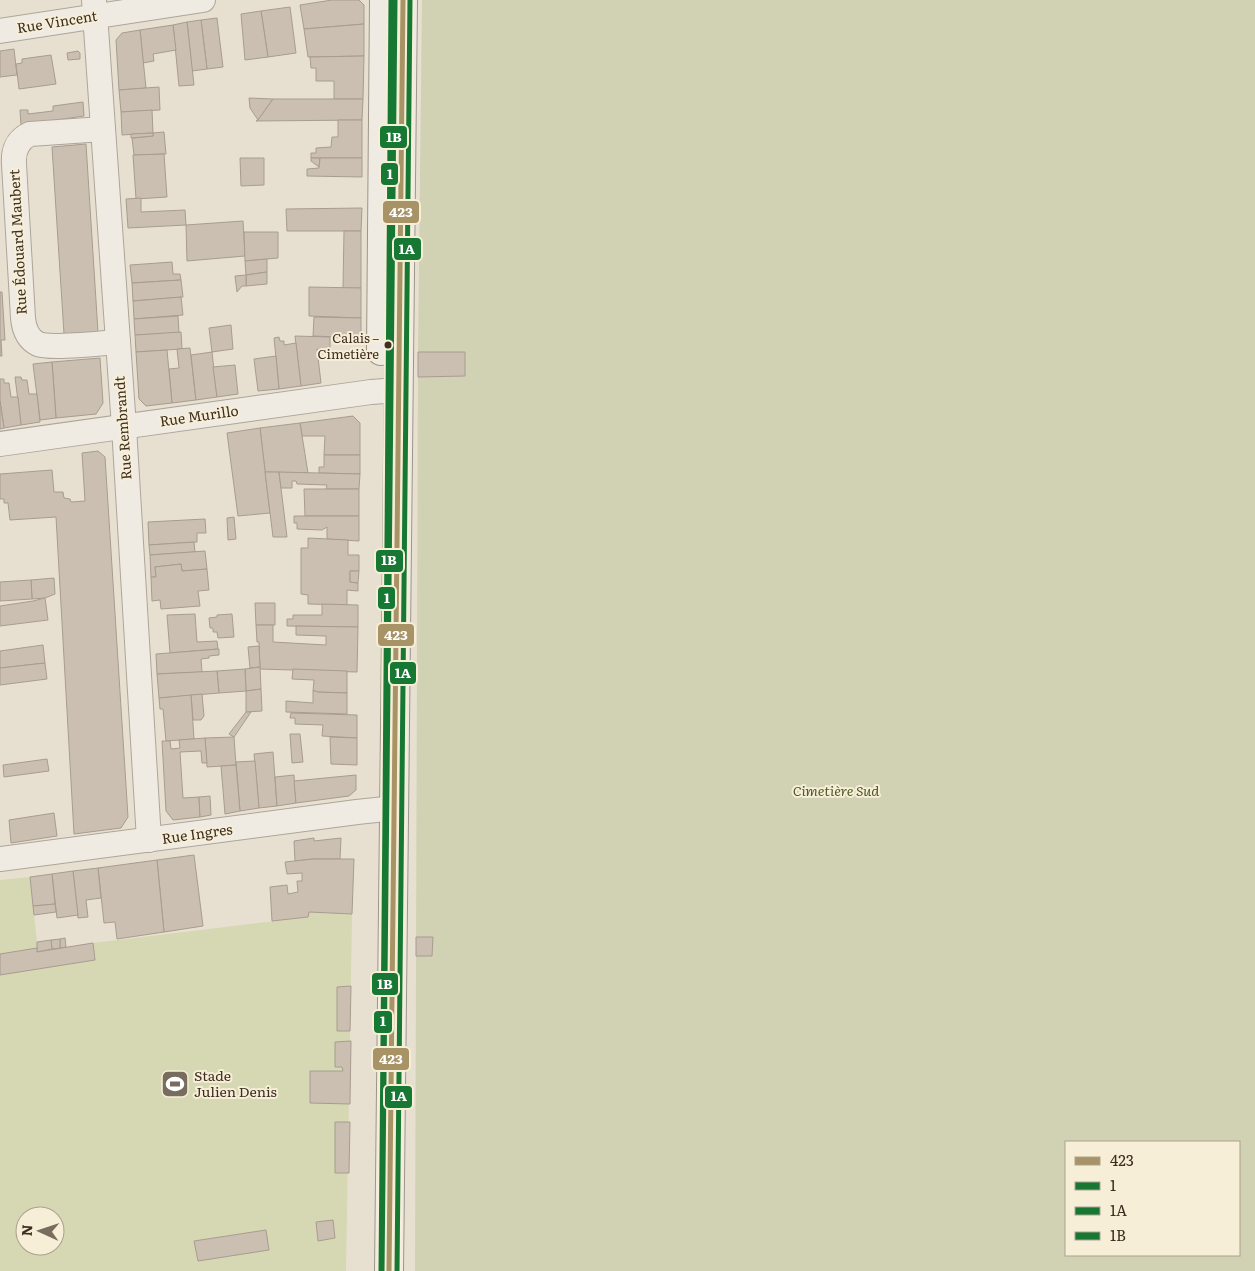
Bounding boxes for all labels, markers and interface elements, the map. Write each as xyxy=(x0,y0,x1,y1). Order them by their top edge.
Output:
street label: Rue Vincent xyxy=(15,5,99,37)
line badge: 1B xyxy=(379,125,408,149)
text: 1B xyxy=(386,126,402,146)
line badge: 1 xyxy=(380,162,399,186)
text: 1 xyxy=(387,163,393,183)
street label: Rue Édouard Maubert xyxy=(3,169,31,315)
line badge: 423 xyxy=(382,200,420,224)
text: 423 xyxy=(389,201,413,221)
line badge: 1A xyxy=(393,237,422,261)
text: 1A xyxy=(399,238,416,258)
place label: Calais – Cimetière xyxy=(318,328,379,363)
marker: Calais – Cimetière xyxy=(383,340,393,350)
street label: Rue Rembrandt xyxy=(108,375,136,481)
street label: Rue Murillo xyxy=(158,400,240,430)
line badge: 1B xyxy=(375,549,404,573)
text: 1B xyxy=(381,549,397,569)
line badge: 1 xyxy=(377,586,396,610)
text: 1 xyxy=(384,587,390,607)
line badge: 423 xyxy=(377,623,415,647)
text: 423 xyxy=(384,624,408,644)
line badge: 1A xyxy=(389,661,417,685)
text: 1A xyxy=(395,662,412,682)
park label: Cimetière Sud xyxy=(793,780,879,800)
street label: Rue Ingres xyxy=(160,818,233,848)
line badge: 1B xyxy=(371,972,399,996)
text: 1B xyxy=(377,973,393,993)
line badge: 1 xyxy=(373,1010,393,1034)
text: 1 xyxy=(380,1010,386,1030)
line badge: 423 xyxy=(372,1047,410,1071)
text: 423 xyxy=(379,1048,403,1068)
place label: Stade Julien Denis xyxy=(194,1065,277,1101)
sports icon: Stade Julien Denis xyxy=(160,1069,190,1099)
line badge: 1A xyxy=(384,1085,413,1109)
text: 1A xyxy=(391,1085,408,1105)
legend xyxy=(1065,1141,1240,1256)
text: 423 xyxy=(1110,1148,1134,1171)
text: 1 xyxy=(1110,1173,1116,1196)
text: 1A xyxy=(1110,1198,1127,1221)
north arrow xyxy=(15,1206,65,1256)
text: 1B xyxy=(1110,1223,1126,1246)
text: N xyxy=(16,1224,36,1237)

